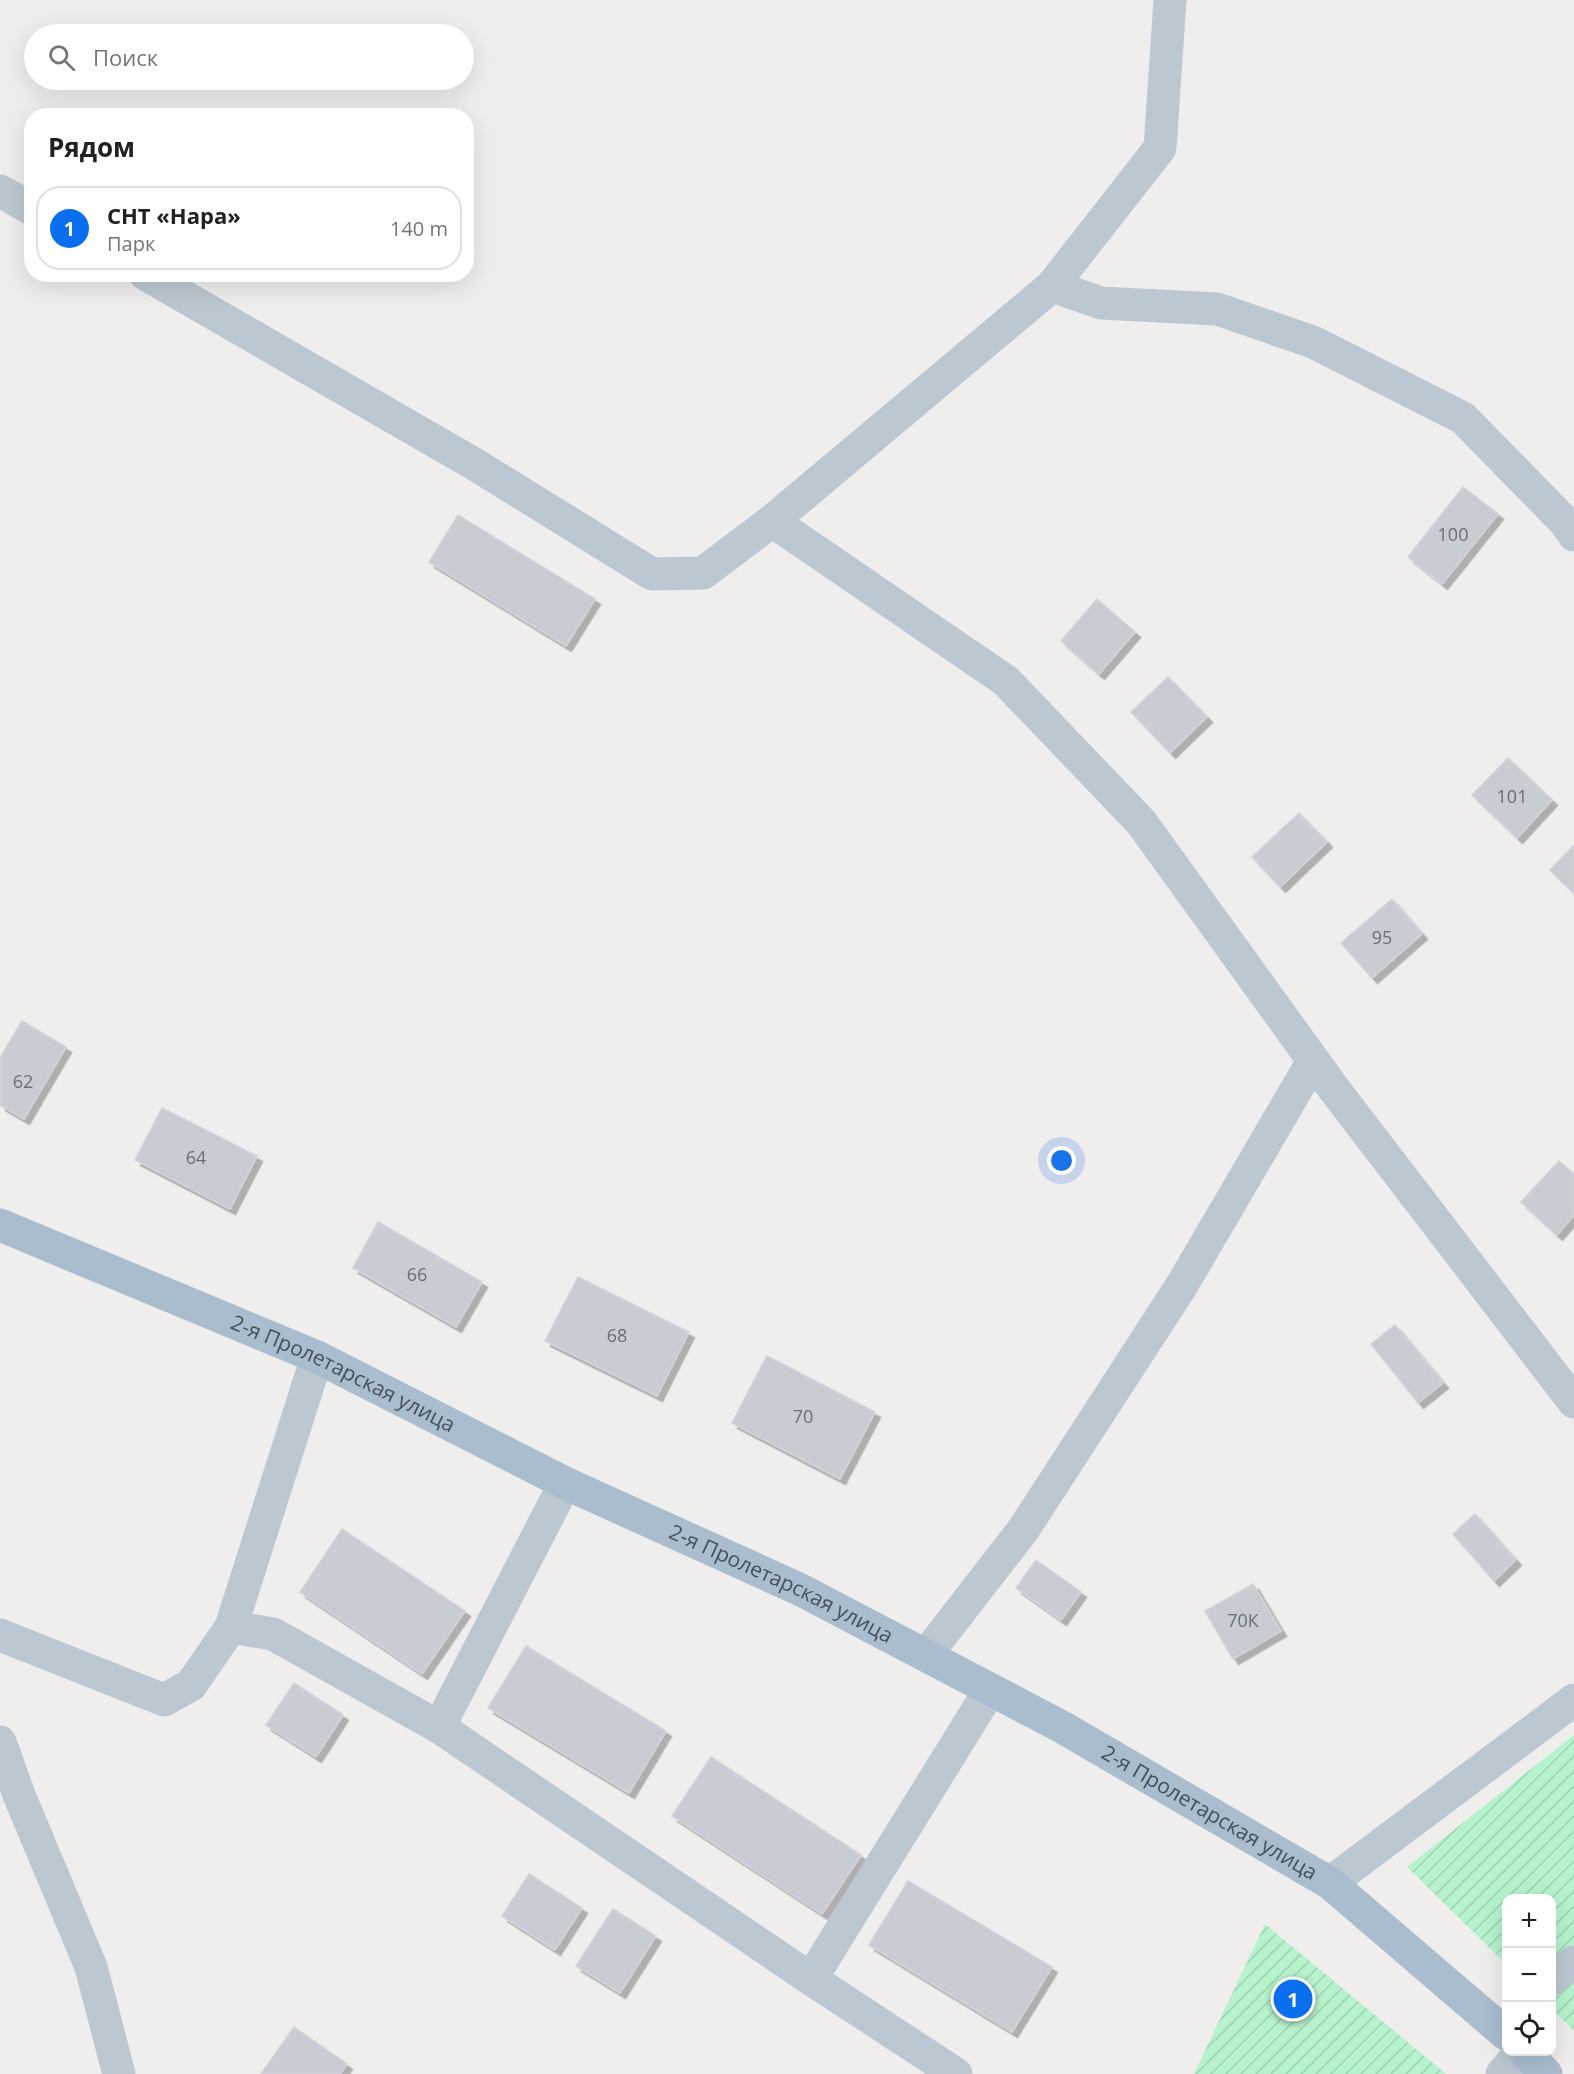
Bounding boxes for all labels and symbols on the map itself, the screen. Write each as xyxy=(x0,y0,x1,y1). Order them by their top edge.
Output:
house number: 100 xyxy=(1438,522,1468,546)
house number: 101 xyxy=(1497,784,1527,808)
house number: 95 xyxy=(1372,925,1392,949)
house number: 62 xyxy=(13,1069,33,1093)
house number: 64 xyxy=(186,1145,206,1169)
your location xyxy=(1047,1146,1076,1175)
house number: 66 xyxy=(407,1262,427,1286)
street label: 2-я Пролетарская улица xyxy=(227,1308,460,1438)
house number: 68 xyxy=(607,1323,627,1347)
house number: 70 xyxy=(793,1404,813,1428)
street label: 2-я Пролетарская улица xyxy=(665,1517,898,1649)
house number: 70К xyxy=(1227,1608,1259,1632)
street label: 2-я Пролетарская улица xyxy=(1097,1738,1323,1886)
pin: 1 xyxy=(1274,1976,1312,2022)

